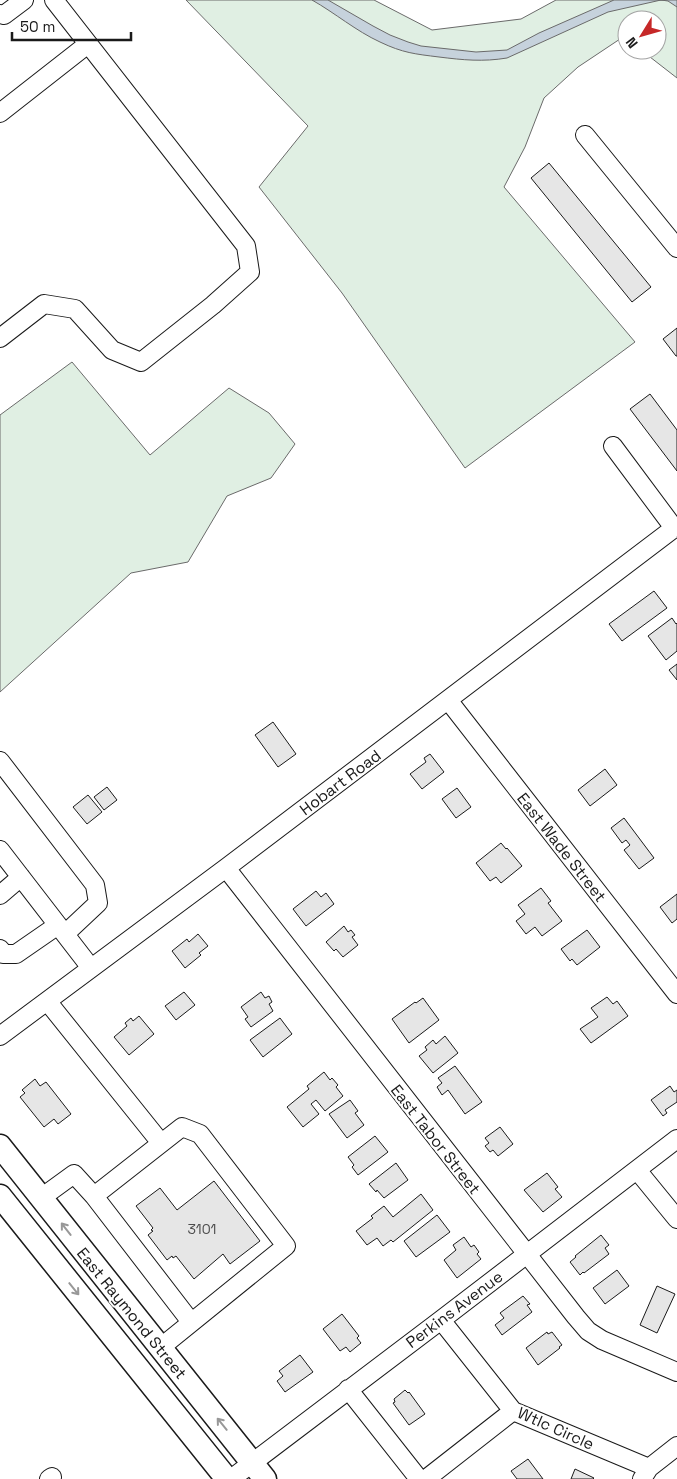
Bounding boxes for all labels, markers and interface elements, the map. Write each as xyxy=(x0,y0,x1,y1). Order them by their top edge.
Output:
scale bar xyxy=(12,10,131,42)
north arrow xyxy=(617,10,667,60)
text: 50 m xyxy=(20,17,55,36)
text: N xyxy=(622,34,642,52)
street label: Hobart Road xyxy=(295,745,385,820)
street label: East Wade Street xyxy=(512,788,611,906)
street label: East Tabor Street xyxy=(386,1080,485,1199)
house number: 3101 xyxy=(188,1220,216,1238)
one-way arrow xyxy=(60,1223,71,1236)
street label: East Raymond Street xyxy=(72,1243,191,1383)
street label: Perkins Avenue xyxy=(402,1266,507,1353)
one-way arrow xyxy=(69,1282,80,1295)
street label: Wtlc Circle xyxy=(514,1402,597,1455)
one-way arrow xyxy=(216,1418,227,1431)

